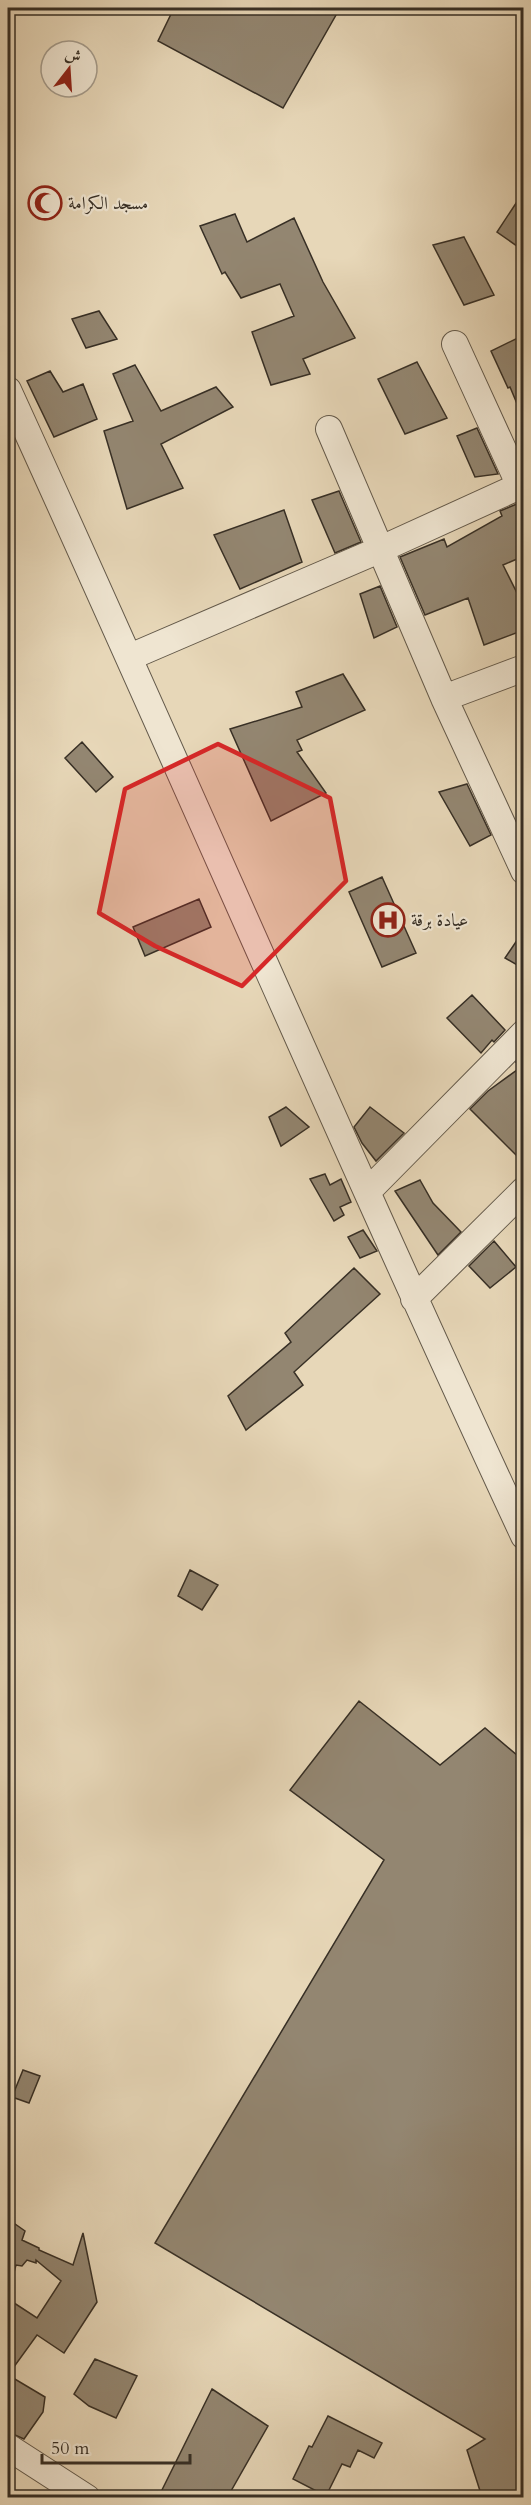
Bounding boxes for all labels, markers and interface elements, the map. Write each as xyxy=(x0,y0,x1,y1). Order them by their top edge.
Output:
north arrow xyxy=(39,39,99,99)
text: ش xyxy=(62,43,84,68)
mosque icon: مسجد الكرامة xyxy=(27,185,63,221)
place label: مسجد الكرامة xyxy=(68,191,148,216)
hospital icon: عيادة برقة xyxy=(370,902,406,938)
place label: عيادة برقة xyxy=(411,908,468,933)
scale bar xyxy=(42,2427,190,2465)
text: 50 m xyxy=(51,2436,90,2461)

